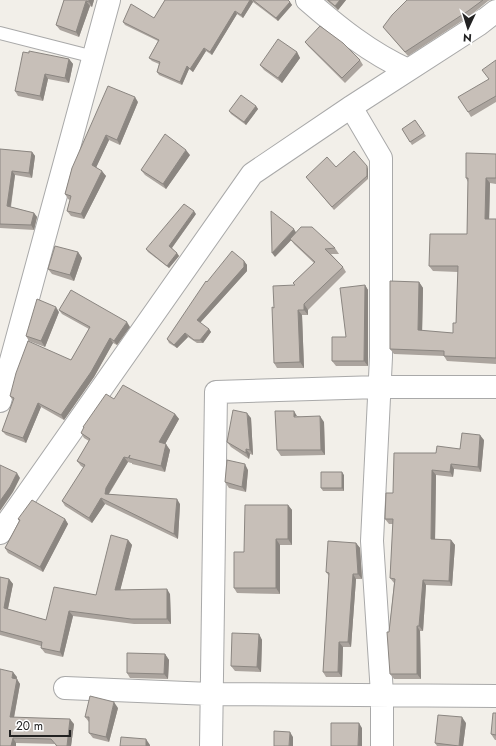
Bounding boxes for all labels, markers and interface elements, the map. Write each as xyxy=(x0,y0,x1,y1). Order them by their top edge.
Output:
north arrow xyxy=(448,8,488,48)
text: N xyxy=(462,30,472,46)
scale bar xyxy=(10,712,70,738)
text: 20 m xyxy=(16,717,43,735)

